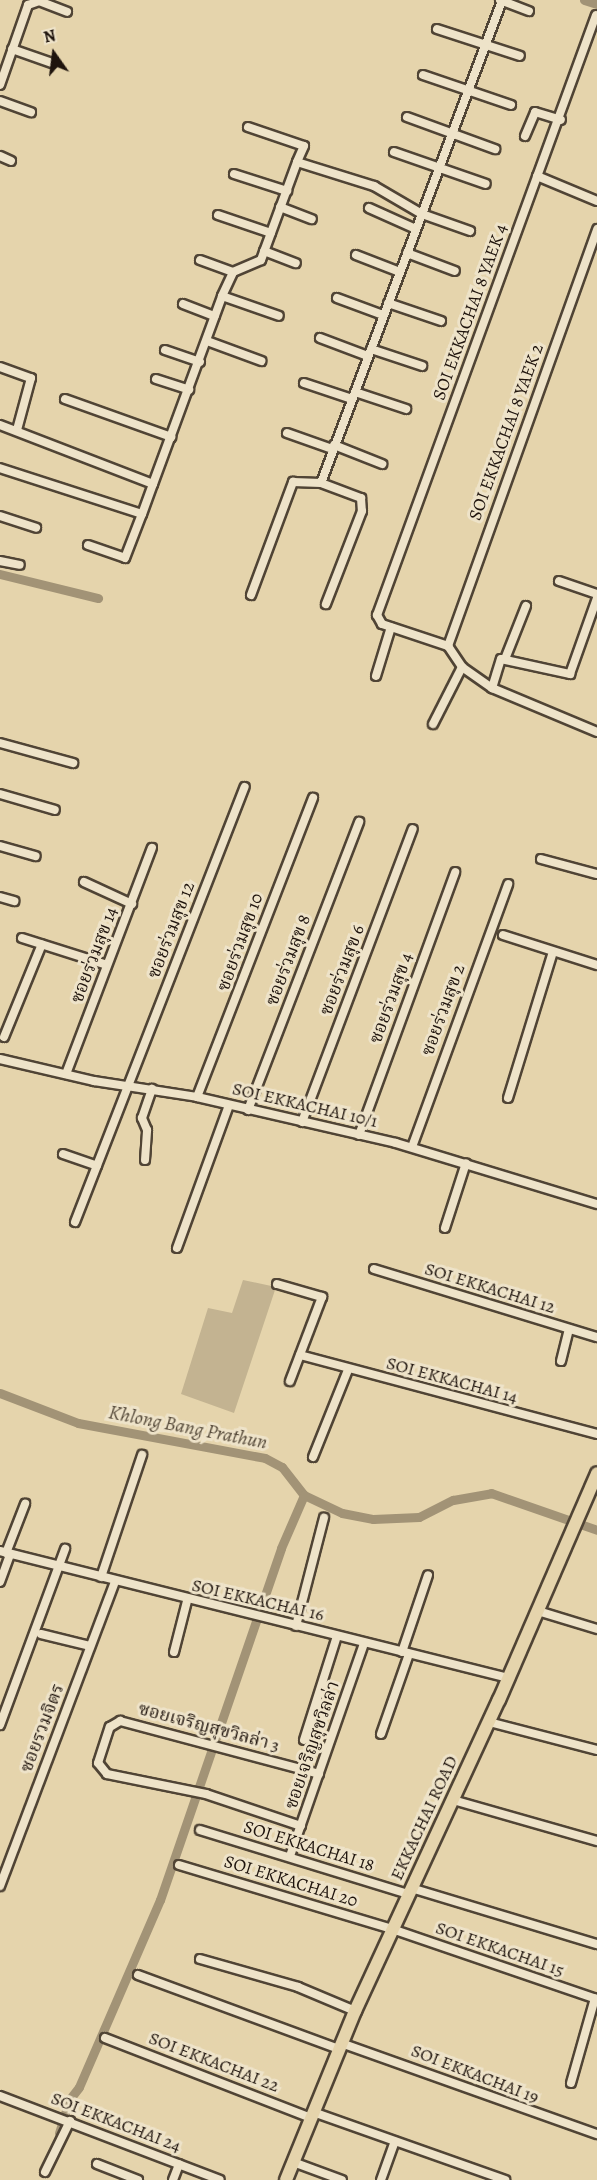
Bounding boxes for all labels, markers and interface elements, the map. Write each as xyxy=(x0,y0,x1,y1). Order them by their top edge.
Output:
north arrow xyxy=(24,24,84,84)
text: N xyxy=(41,24,58,49)
street label: SOI EKKACHAI 8 YAEK 4 xyxy=(428,221,512,403)
street label: SOI EKKACHAI 8 YAEK 2 xyxy=(464,341,548,523)
street label: ซอยร่วมสุข 12 xyxy=(143,879,199,981)
street label: ซอยร่วมสุข 10 xyxy=(212,890,268,994)
street label: ซอยร่วมสุข 14 xyxy=(66,904,122,1006)
street label: ซอยร่วมสุข 8 xyxy=(261,911,315,1009)
street label: ซอยร่วมสุข 6 xyxy=(315,922,369,1018)
street label: ซอยร่วมสุข 4 xyxy=(365,950,417,1046)
street label: ซอยร่วมสุข 2 xyxy=(417,961,469,1059)
street label: SOI EKKACHAI 10/1 xyxy=(230,1078,380,1132)
street label: SOI EKKACHAI 12 xyxy=(422,1258,558,1318)
street label: SOI EKKACHAI 14 xyxy=(384,1352,520,1408)
water label: Khlong Bang Prathun xyxy=(107,1400,269,1454)
street label: SOI EKKACHAI 16 xyxy=(190,1574,326,1626)
street label: ซอยเจริญสุขวิลล่า xyxy=(280,1678,344,1812)
street label: ซอยรวมจิตร xyxy=(15,1681,69,1775)
street label: ซอยเจริญสุขวิลล่า 3 xyxy=(136,1698,282,1756)
street label: EKKACHAI ROAD xyxy=(386,1752,462,1884)
street label: SOI EKKACHAI 18 xyxy=(241,1816,377,1876)
street label: SOI EKKACHAI 20 xyxy=(222,1850,360,1912)
street label: SOI EKKACHAI 15 xyxy=(433,1917,567,1981)
street label: SOI EKKACHAI 22 xyxy=(146,2027,282,2097)
street label: SOI EKKACHAI 19 xyxy=(408,2040,542,2108)
street label: SOI EKKACHAI 24 xyxy=(48,2087,184,2157)

